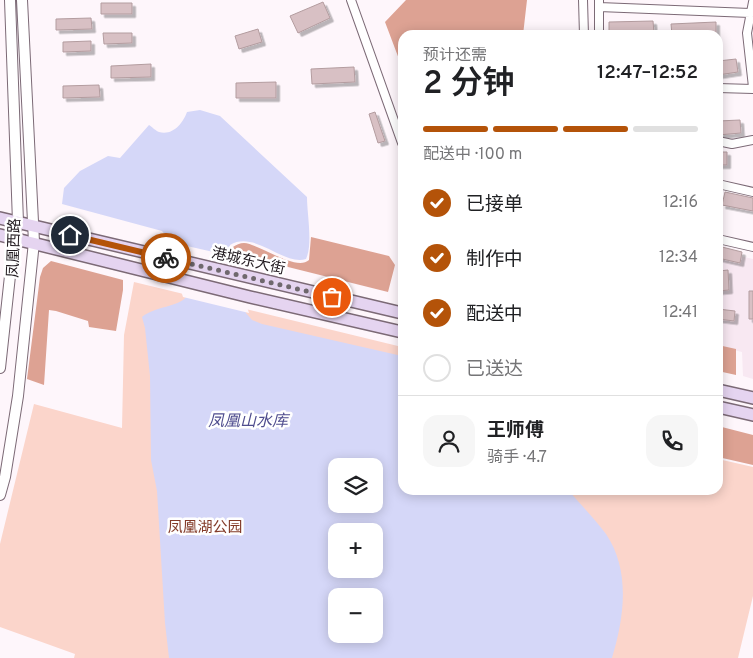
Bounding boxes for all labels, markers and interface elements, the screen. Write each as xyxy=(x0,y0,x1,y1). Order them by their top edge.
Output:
text: 预计还需 xyxy=(423,46,487,66)
text: 12:47–12:52 xyxy=(597,61,698,85)
text: 2 分钟 xyxy=(423,65,514,105)
text: 配送中 · 100 m xyxy=(423,145,522,165)
icon: check xyxy=(423,189,451,217)
text: 已接单 xyxy=(466,193,523,217)
text: 12:16 xyxy=(663,193,698,213)
pin xyxy=(49,214,91,256)
street label: 凤凰西路 xyxy=(4,218,26,278)
icon: home xyxy=(56,221,84,249)
courier xyxy=(141,233,191,283)
icon: bike xyxy=(152,244,180,272)
street label: 港城东大街 xyxy=(209,244,287,280)
icon: check xyxy=(423,244,451,272)
text: 制作中 xyxy=(466,248,523,272)
text: 12:34 xyxy=(659,248,698,268)
pin xyxy=(311,276,353,318)
icon: bag xyxy=(318,283,346,311)
icon: check xyxy=(423,299,451,327)
text: 配送中 xyxy=(466,303,523,327)
text: 12:41 xyxy=(663,303,698,323)
text: 已送达 xyxy=(466,358,523,382)
water label: 凤凰山水库 xyxy=(208,412,291,432)
button: person xyxy=(423,415,475,467)
button: phone xyxy=(646,415,698,467)
text: 王师傅 xyxy=(487,419,544,443)
text: 骑手 · 4.7 xyxy=(487,448,547,468)
map controls xyxy=(328,458,383,643)
button: layers xyxy=(328,458,383,513)
park label: 凤凰湖公园 xyxy=(167,519,243,538)
button: + xyxy=(328,523,383,578)
button: − xyxy=(328,588,383,643)

